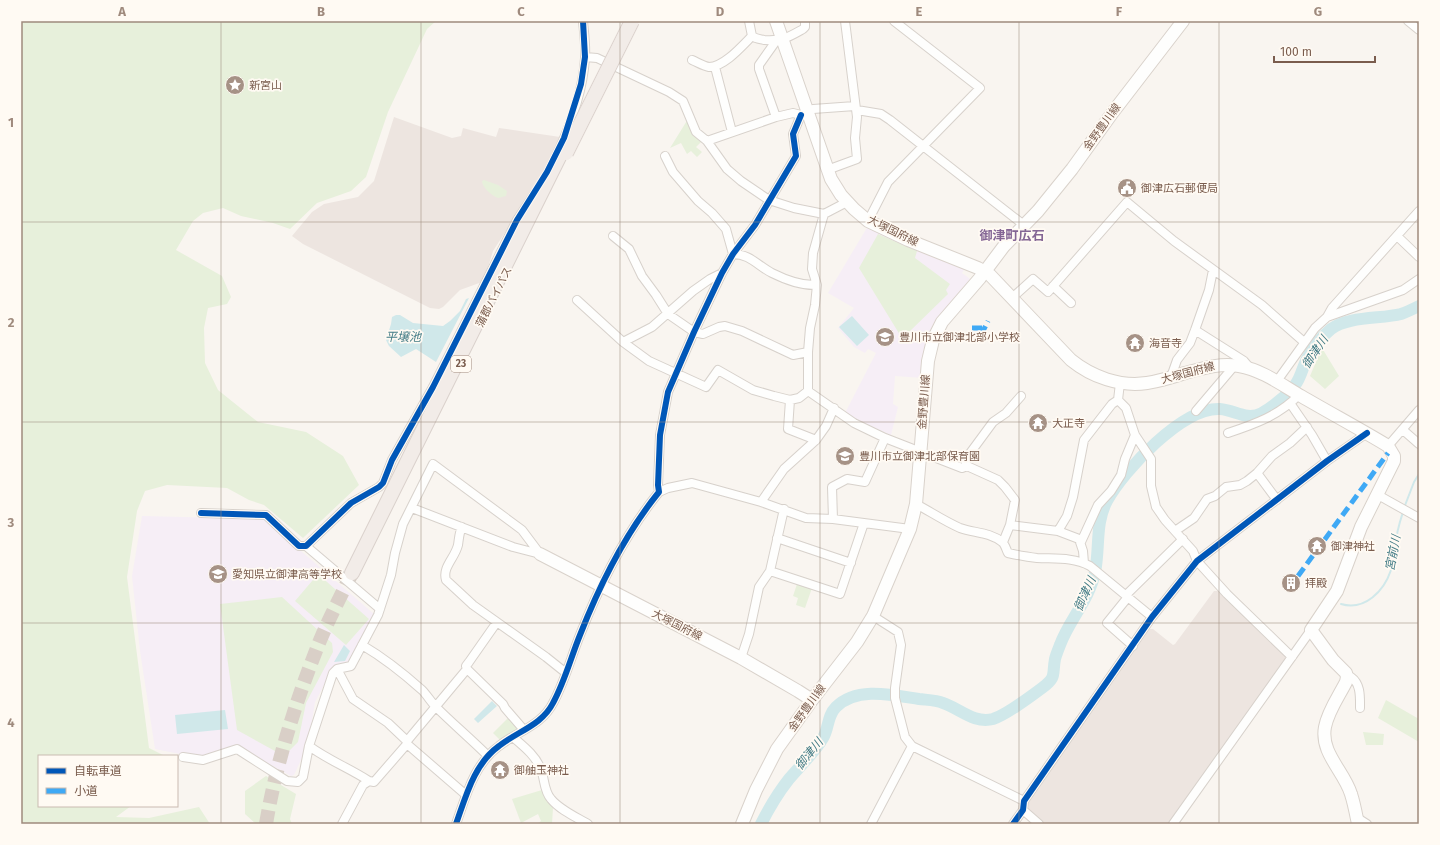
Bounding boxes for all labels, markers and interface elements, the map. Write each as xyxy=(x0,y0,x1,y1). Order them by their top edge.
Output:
text: A xyxy=(117,4,126,19)
text: B xyxy=(317,4,325,19)
text: C xyxy=(517,4,525,19)
text: D xyxy=(716,4,725,19)
text: E xyxy=(916,4,923,19)
text: F xyxy=(1116,4,1123,19)
text: G xyxy=(1314,4,1322,19)
scale bar xyxy=(1274,38,1375,64)
text: 100 m xyxy=(1280,45,1312,59)
place icon: 新宮山 xyxy=(224,74,246,96)
place label: 新宮山 xyxy=(249,79,282,92)
street label: 金野豊川線 xyxy=(1081,101,1123,153)
text: 1 xyxy=(8,115,14,130)
public building icon: 御津広石郵便局 xyxy=(1116,177,1138,199)
place label: 御津広石郵便局 xyxy=(1140,182,1218,195)
street label: 大塚国府線 xyxy=(865,213,921,249)
district label: 御津町広石 xyxy=(979,228,1045,243)
street label: 蒲郡バイパス xyxy=(473,265,515,329)
text: 2 xyxy=(8,315,15,330)
school or university icon: 豊川市立御津北部小学校 xyxy=(874,326,896,348)
water label: 平壌池 xyxy=(385,330,422,344)
place label: 豊川市立御津北部小学校 xyxy=(899,331,1020,344)
temple icon: 海音寺 xyxy=(1124,332,1146,354)
water label: 御津川 xyxy=(1299,332,1332,371)
place label: 海音寺 xyxy=(1149,337,1182,350)
road number: 23 xyxy=(451,356,471,372)
street label: 大塚国府線 xyxy=(1160,360,1216,386)
street label: 金野豊川線 xyxy=(916,374,932,430)
temple icon: 大正寺 xyxy=(1027,412,1049,434)
place label: 大正寺 xyxy=(1052,417,1085,430)
school or university icon: 豊川市立御津北部保育園 xyxy=(834,445,856,467)
place label: 豊川市立御津北部保育園 xyxy=(859,450,980,463)
text: 3 xyxy=(7,515,15,530)
water label: 宮前川 xyxy=(1383,532,1404,572)
temple icon: 御津神社 xyxy=(1306,535,1328,557)
place label: 御津神社 xyxy=(1330,540,1375,553)
school or university icon: 愛知県立御津高等学校 xyxy=(207,563,229,585)
place label: 愛知県立御津高等学校 xyxy=(232,568,342,581)
building icon: 拝殿 xyxy=(1280,572,1302,594)
water label: 御津川 xyxy=(1071,573,1100,613)
place label: 拝殿 xyxy=(1305,577,1327,590)
street label: 大塚国府線 xyxy=(650,607,704,643)
street label: 金野豊川線 xyxy=(786,682,828,734)
text: 4 xyxy=(7,715,15,730)
water label: 御津川 xyxy=(792,734,827,772)
legend xyxy=(38,755,178,807)
temple icon: 御舳玉神社 xyxy=(489,759,511,781)
text: 自転車道 xyxy=(74,764,122,778)
place label: 御舳玉神社 xyxy=(513,764,569,777)
text: 小道 xyxy=(74,784,98,798)

